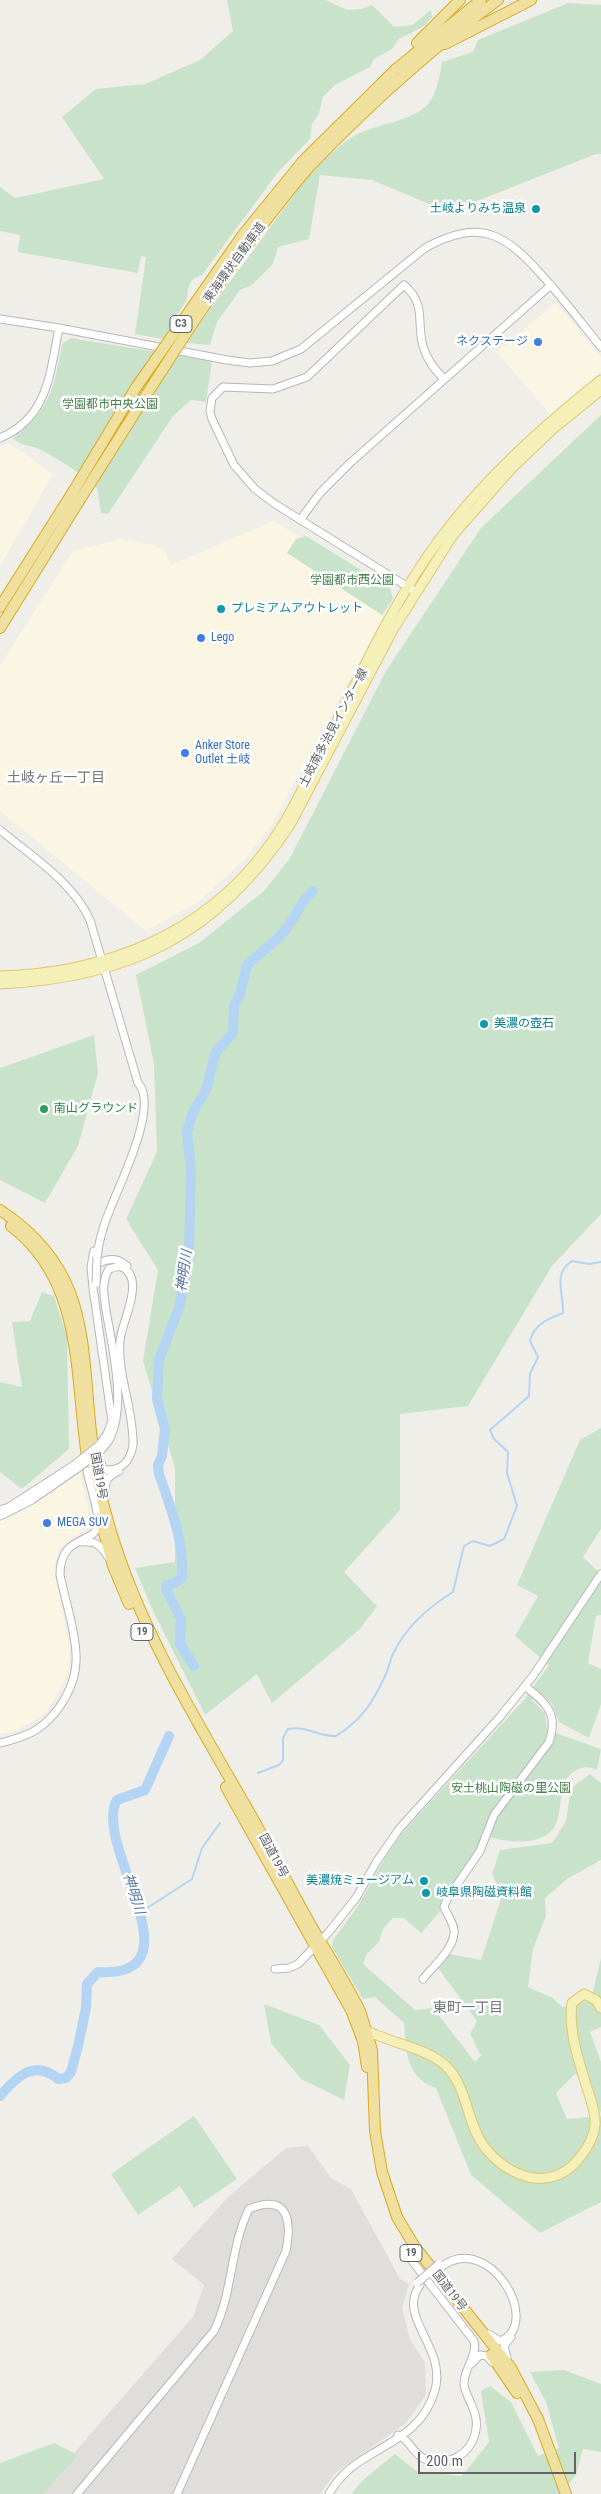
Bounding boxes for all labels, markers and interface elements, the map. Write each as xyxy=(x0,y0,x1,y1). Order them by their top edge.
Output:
place label: 土岐よりみち温泉 xyxy=(430,202,526,216)
marker: 土岐よりみち温泉 xyxy=(530,203,542,215)
street label: 東海環状自動車道 xyxy=(201,220,269,306)
road number: C3 xyxy=(170,316,192,332)
place label: ネクステージ xyxy=(456,335,528,349)
marker: ネクステージ xyxy=(532,336,544,348)
park label: 学園都市中央公園 xyxy=(62,398,158,412)
park label: 学園都市西公園 xyxy=(310,574,394,588)
place label: プレミアムアウトレット xyxy=(231,602,363,616)
marker: プレミアムアウトレット xyxy=(215,603,227,615)
place label: Lego xyxy=(211,631,234,645)
marker: Lego xyxy=(195,632,207,644)
street label: 土岐南多治見インター線 xyxy=(297,666,371,790)
place label: Anker Store Outlet 土岐 xyxy=(195,739,250,767)
marker: Anker Store Outlet 土岐 xyxy=(179,747,191,759)
district label: 土岐ヶ丘一丁目 xyxy=(7,770,105,786)
place label: 美濃の壺石 xyxy=(494,1017,554,1031)
marker: 美濃の壺石 xyxy=(478,1018,490,1030)
place label: 南山グラウンド xyxy=(54,1102,138,1116)
marker: 南山グラウンド xyxy=(38,1103,50,1115)
water label: 神明川 xyxy=(174,1249,196,1293)
street label: 国道19号 xyxy=(87,1451,109,1501)
place label: MEGA SUV xyxy=(57,1516,108,1530)
marker: MEGA SUV xyxy=(41,1517,53,1529)
road number: 19 xyxy=(131,1624,153,1640)
park label: 安土桃山陶磁の里公園 xyxy=(451,1782,571,1796)
street label: 国道19号 xyxy=(255,1831,291,1881)
water label: 神明川 xyxy=(119,1871,147,1917)
place label: 美濃焼ミュージアム xyxy=(306,1874,414,1888)
marker: 美濃焼ミュージアム xyxy=(418,1875,430,1887)
place label: 岐阜県陶磁資料館 xyxy=(436,1886,532,1900)
marker: 岐阜県陶磁資料館 xyxy=(420,1887,432,1899)
district label: 東町一丁目 xyxy=(433,2000,503,2016)
road number: 19 xyxy=(400,2244,422,2262)
street label: 国道19号 xyxy=(429,2268,469,2314)
scale bar xyxy=(421,2442,578,2474)
text: 200 m xyxy=(426,2452,463,2470)

